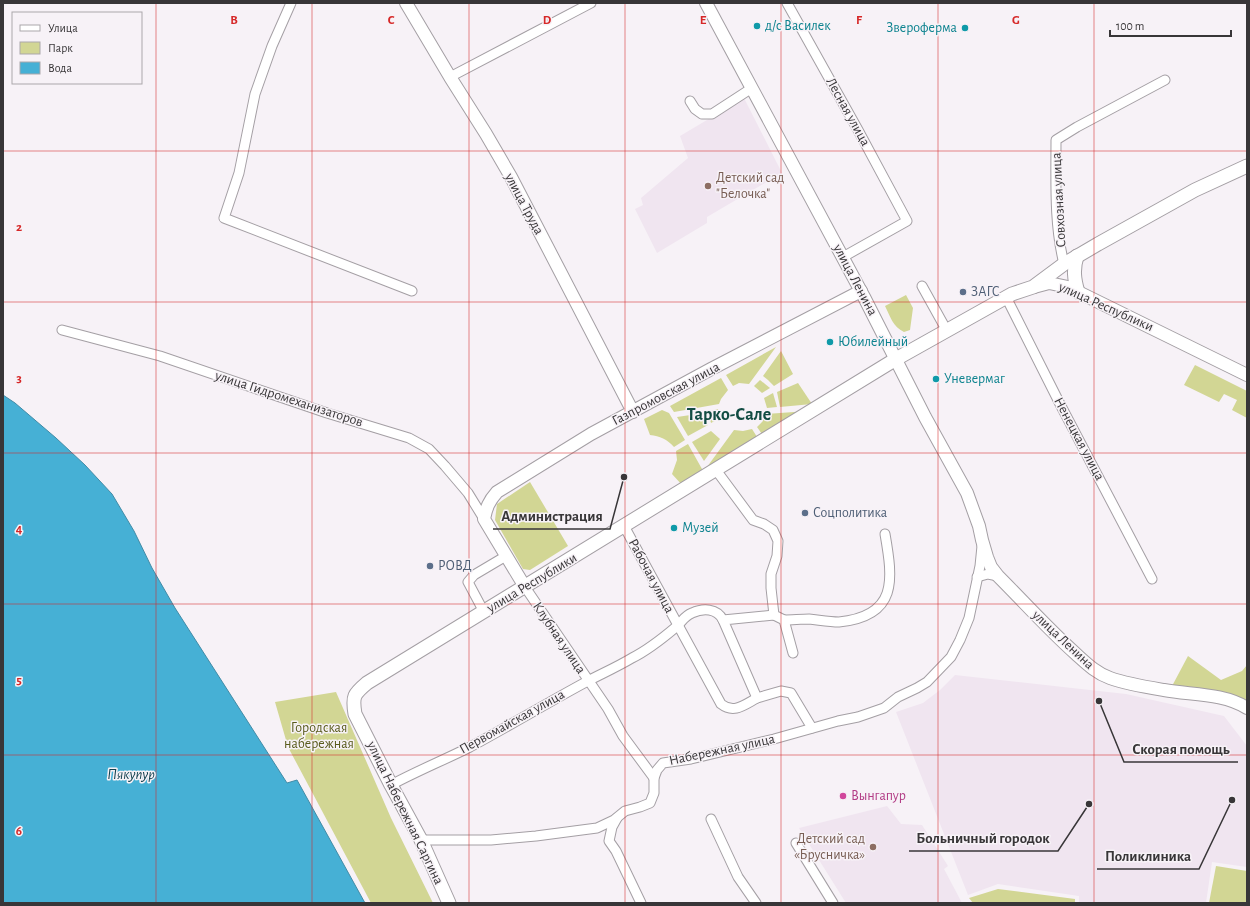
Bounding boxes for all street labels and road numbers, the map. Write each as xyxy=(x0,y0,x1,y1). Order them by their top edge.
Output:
street label: Лесная улица xyxy=(823,75,873,149)
street label: Совхозная улица xyxy=(1049,152,1068,248)
street label: улица Труда xyxy=(502,170,546,238)
street label: улица Ленина xyxy=(830,241,880,319)
street label: улица Республики xyxy=(1056,279,1155,334)
street label: Газпромовская улица xyxy=(610,359,723,428)
street label: улица Гидромеханизаторов xyxy=(212,368,365,430)
street label: Ненецкая улица xyxy=(1051,395,1107,483)
street label: Рабочая улица xyxy=(626,536,677,616)
street label: улица Республики xyxy=(484,551,579,616)
street label: Клубная улица xyxy=(530,600,588,677)
street label: улица Ленина xyxy=(1029,607,1097,672)
street label: Первомайская улица xyxy=(457,687,567,757)
street label: Набережная улица xyxy=(668,732,777,768)
street label: улица Набережная Саргина xyxy=(364,738,446,887)

